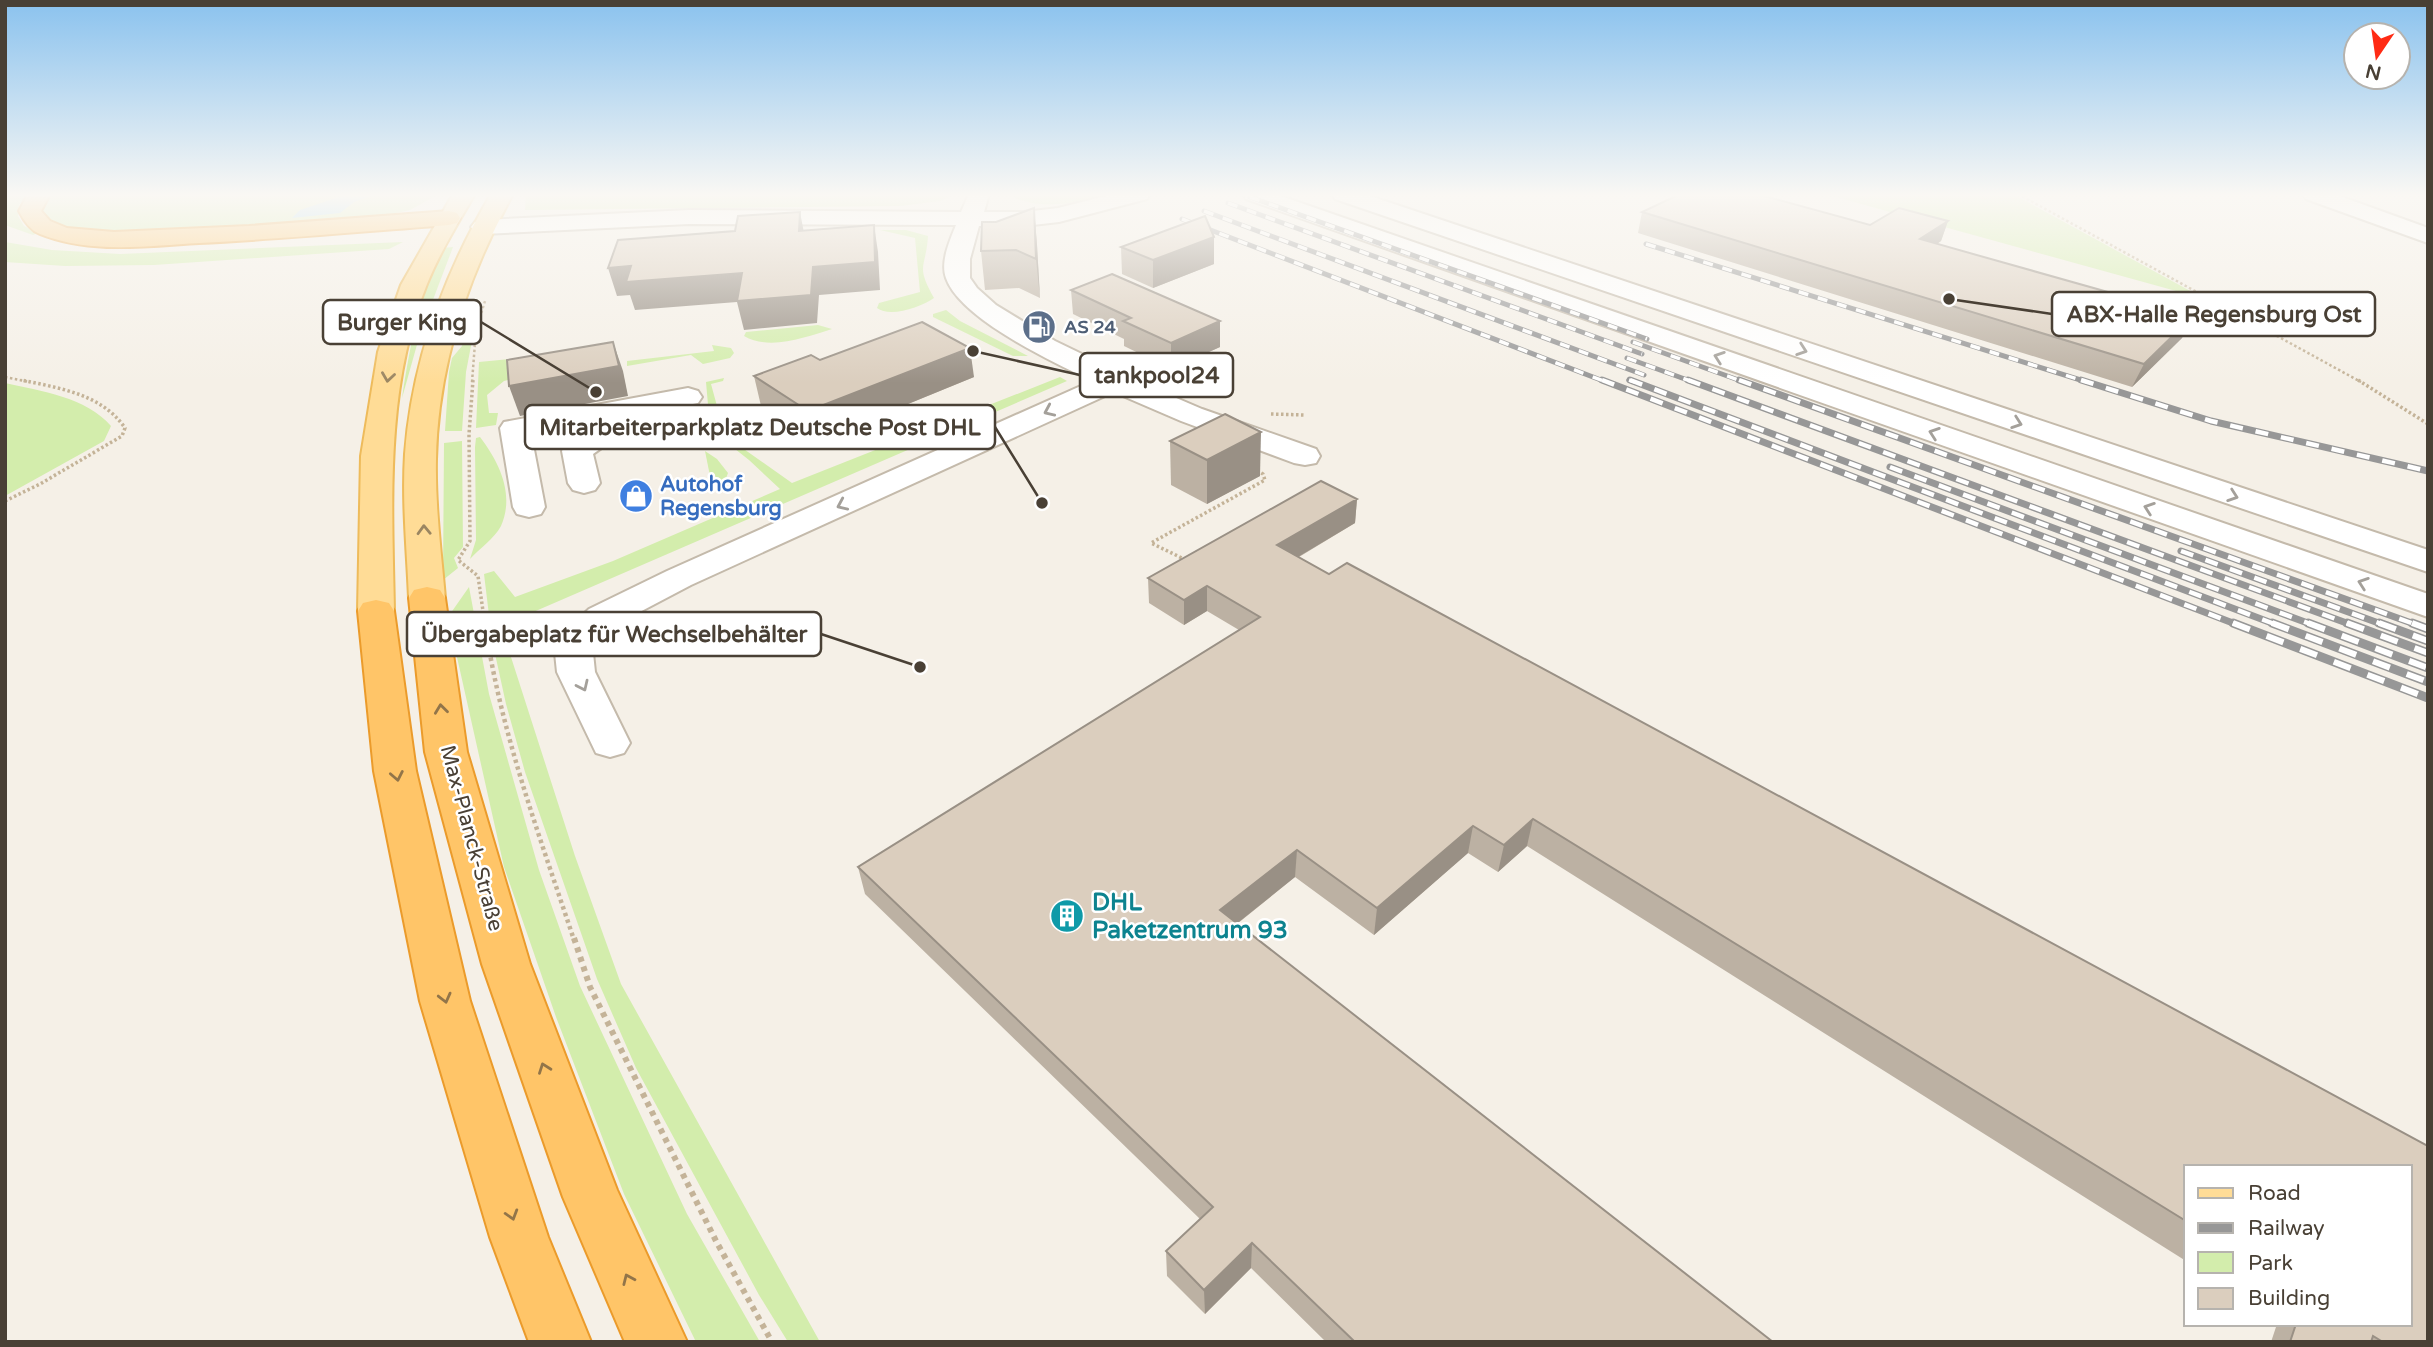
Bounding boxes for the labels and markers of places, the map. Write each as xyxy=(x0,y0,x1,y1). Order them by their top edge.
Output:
callout: ABX-Halle Regensburg Ost xyxy=(2052,292,2375,336)
callout: Burger King xyxy=(323,300,481,344)
fuel station icon: AS 24 xyxy=(1020,308,1058,346)
place label: AS 24 xyxy=(1064,316,1116,338)
callout: tankpool24 xyxy=(1080,353,1233,397)
callout: Mitarbeiterparkplatz Deutsche Post DHL xyxy=(525,405,995,449)
place label: Autohof Regensburg xyxy=(660,472,782,521)
shop icon: Autohof Regensburg xyxy=(617,477,655,515)
callout: Übergabeplatz für Wechselbehälter xyxy=(407,612,821,656)
place label: DHL Paketzentrum 93 xyxy=(1092,888,1288,945)
building icon: DHL Paketzentrum 93 xyxy=(1048,897,1086,935)

